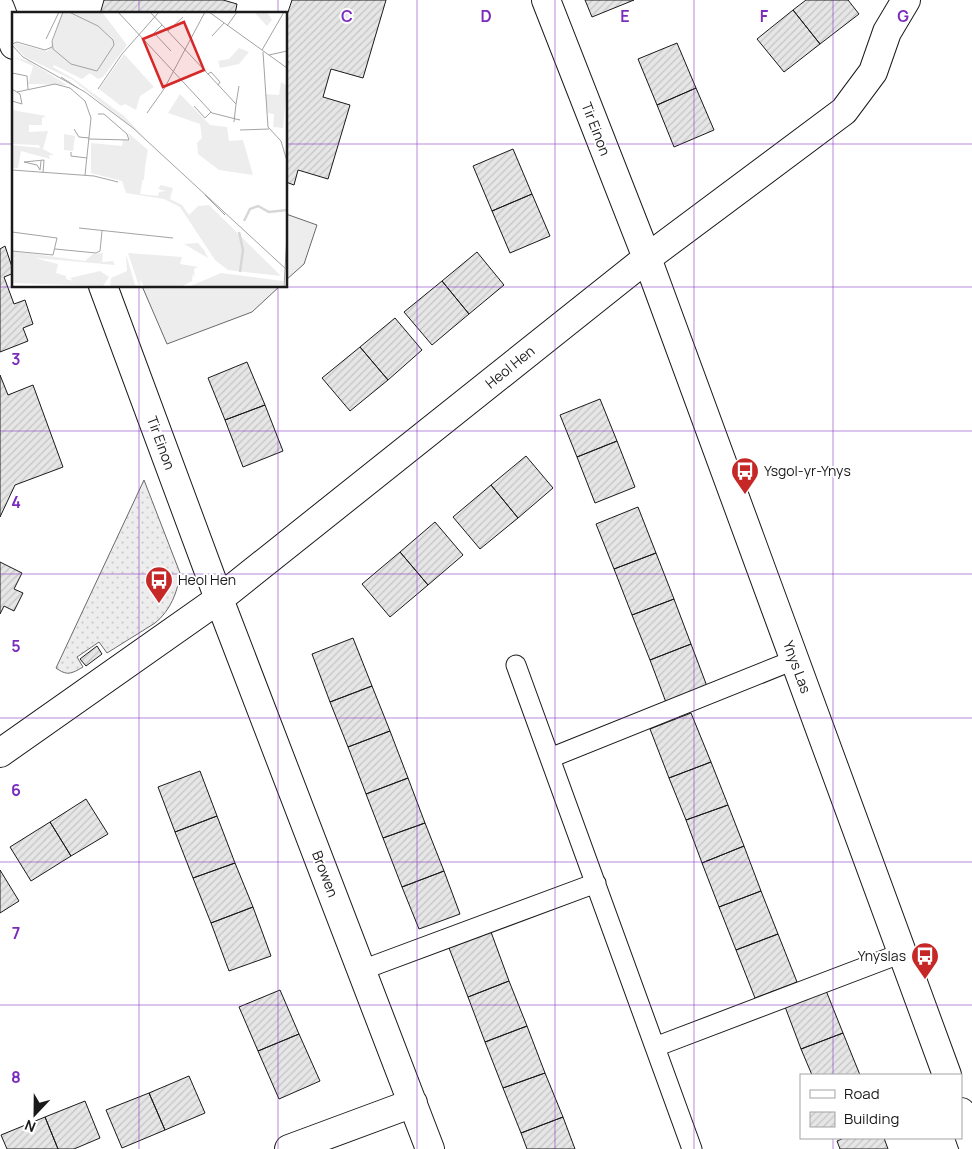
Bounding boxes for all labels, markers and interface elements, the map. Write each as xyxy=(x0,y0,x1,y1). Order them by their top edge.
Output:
text: C xyxy=(341,5,353,27)
text: D xyxy=(480,5,492,27)
text: E xyxy=(620,5,630,27)
text: F xyxy=(760,5,769,27)
text: G xyxy=(897,5,909,27)
inset map xyxy=(12,12,288,288)
street label: Tir Einon xyxy=(578,99,615,158)
street label: Heol Hen xyxy=(481,341,538,392)
text: 3 xyxy=(11,348,21,370)
street label: Tir Einon xyxy=(143,413,180,472)
bus stop icon: Ysgol-yr-Ynys xyxy=(730,456,760,495)
place label: Ysgol-yr-Ynys xyxy=(764,461,851,480)
text: 4 xyxy=(11,491,21,513)
bus stop icon: Heol Hen xyxy=(144,565,174,604)
place label: Heol Hen xyxy=(178,570,236,589)
text: 5 xyxy=(11,635,21,657)
street label: Ynys Las xyxy=(779,638,816,696)
text: 6 xyxy=(11,779,21,801)
street label: Browen xyxy=(308,848,343,900)
text: 7 xyxy=(12,922,20,944)
bus stop icon: Ynyslas xyxy=(910,941,940,980)
place label: Ynyslas xyxy=(858,946,906,965)
text: 8 xyxy=(11,1066,21,1088)
legend xyxy=(800,1074,962,1139)
text: Road xyxy=(844,1083,880,1104)
north arrow xyxy=(10,1089,60,1139)
text: Building xyxy=(844,1108,899,1129)
text: N xyxy=(22,1116,38,1137)

